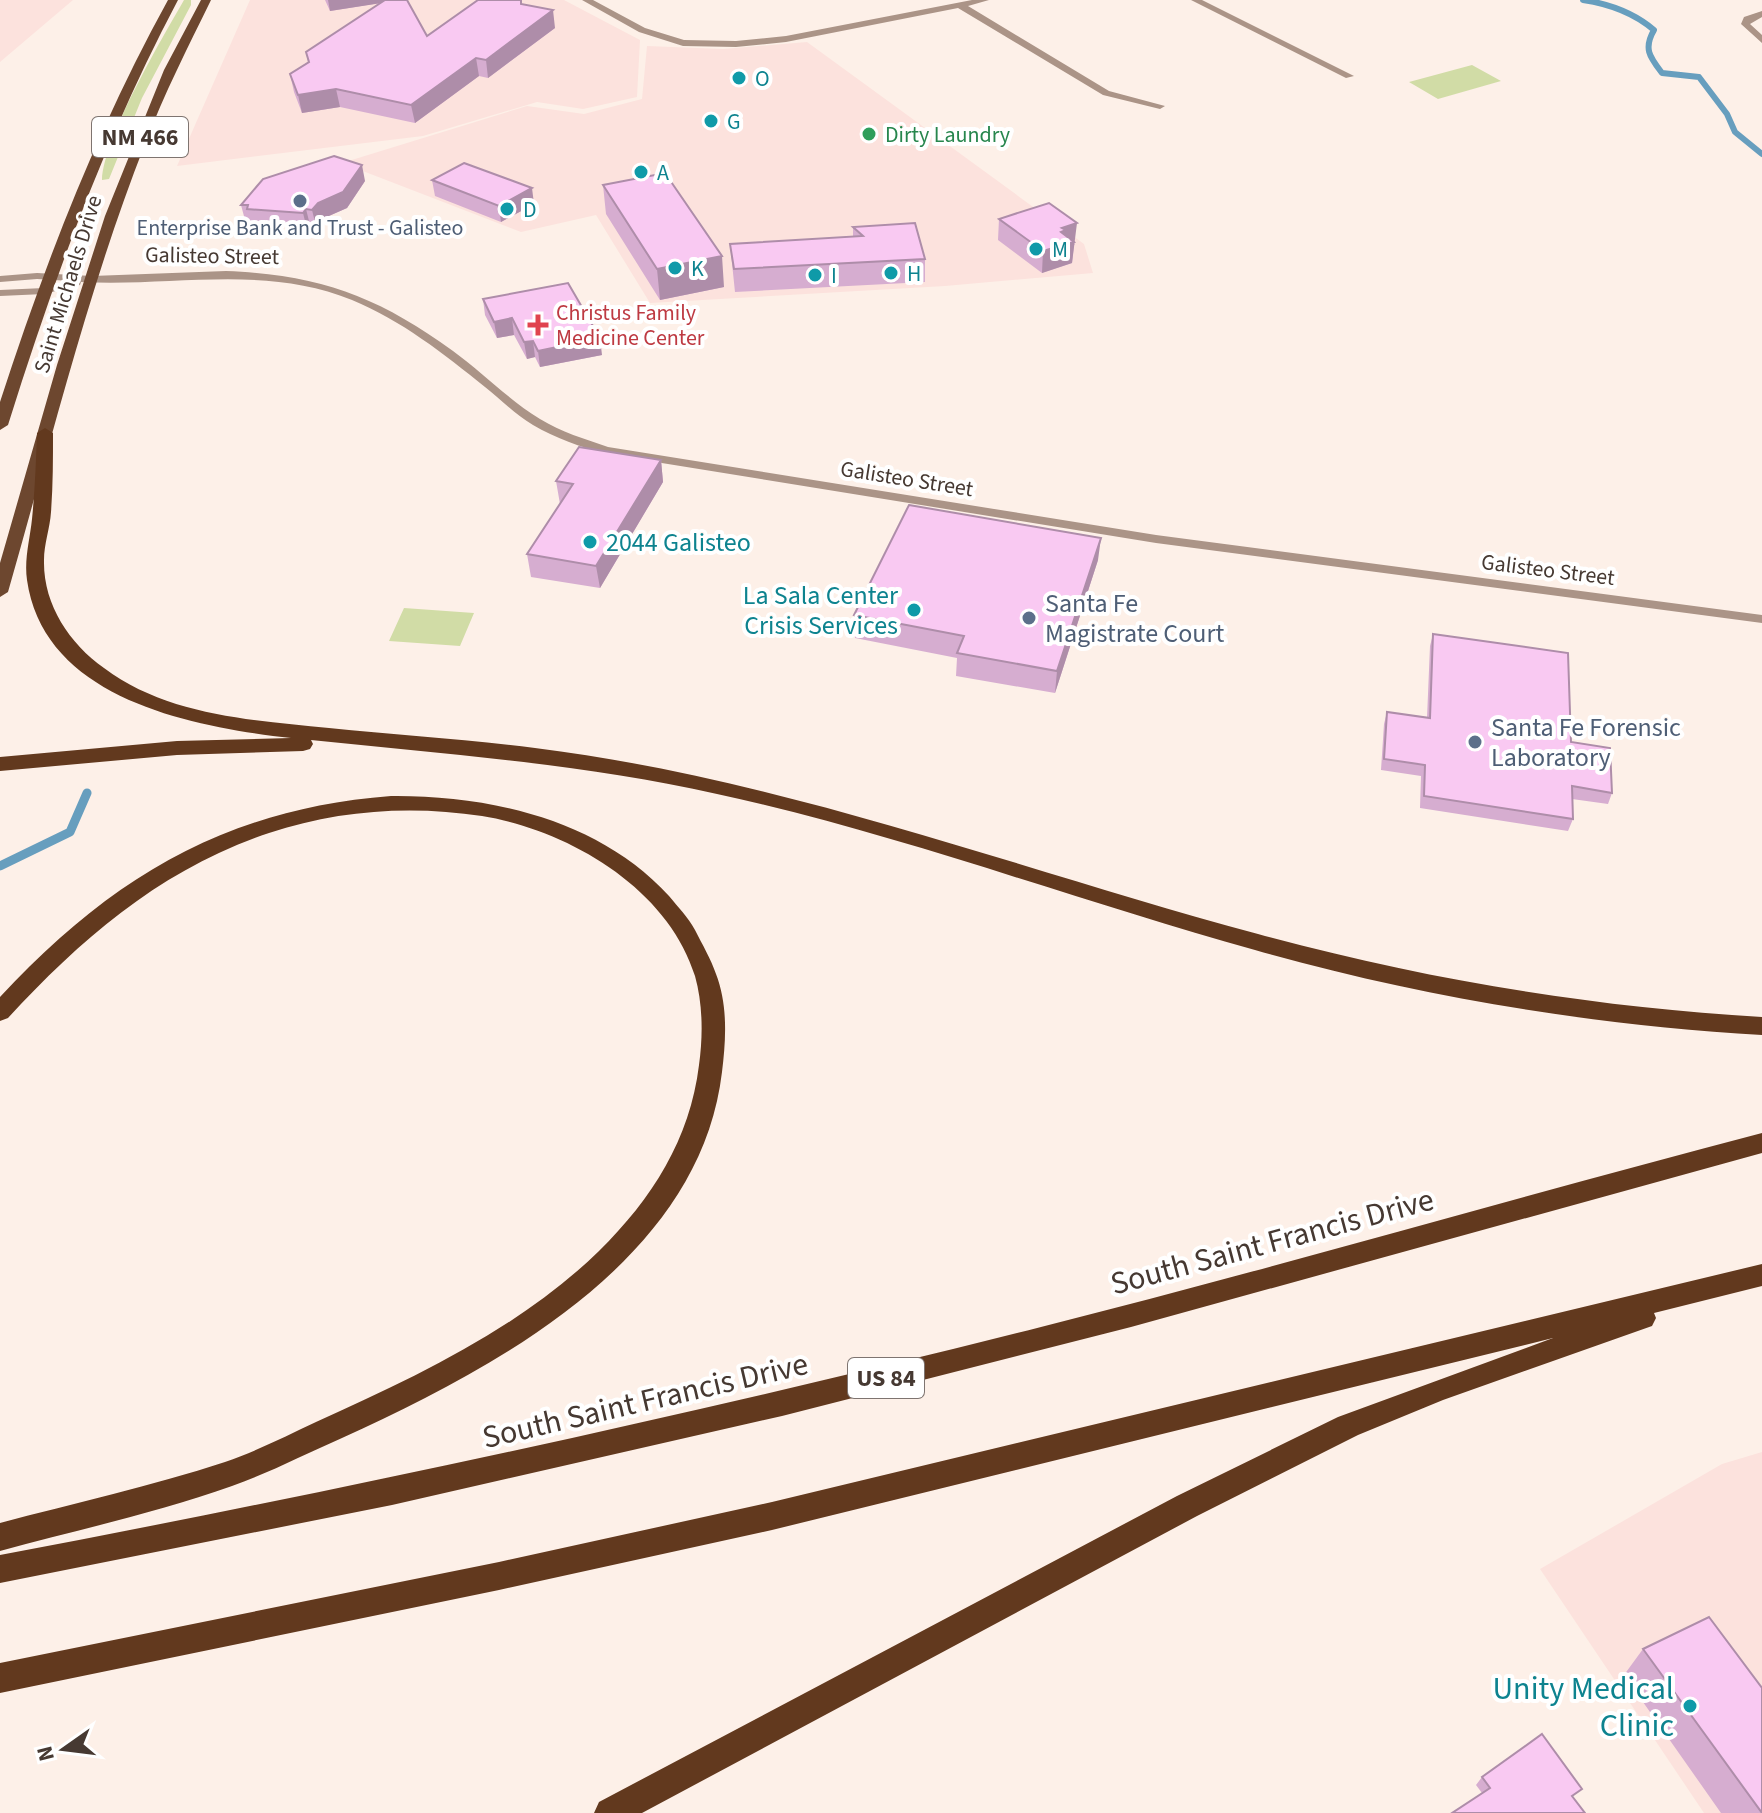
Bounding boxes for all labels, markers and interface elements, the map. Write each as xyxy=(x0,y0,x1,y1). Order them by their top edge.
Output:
place label: O xyxy=(755,63,770,95)
marker: O xyxy=(730,69,748,87)
place label: G xyxy=(727,106,741,138)
marker: G xyxy=(702,112,720,130)
road number: NM 466 xyxy=(92,117,188,157)
place label: Dirty Laundry xyxy=(885,119,1011,151)
marker: Dirty Laundry xyxy=(860,125,878,143)
place label: A xyxy=(657,157,669,189)
marker: A xyxy=(632,163,650,181)
street label: Saint Michaels Drive xyxy=(26,191,110,377)
marker: Enterprise Bank and Trust - Galisteo xyxy=(291,192,309,210)
place label: D xyxy=(523,194,537,226)
marker: D xyxy=(498,200,516,218)
place label: Enterprise Bank and Trust - Galisteo xyxy=(137,212,463,244)
place label: M xyxy=(1052,234,1068,266)
street label: Galisteo Street xyxy=(145,239,280,273)
marker: M xyxy=(1027,240,1045,258)
place label: K xyxy=(691,253,704,285)
place label: H xyxy=(907,258,921,290)
marker: K xyxy=(666,259,684,277)
place label: I xyxy=(831,260,837,292)
marker: H xyxy=(882,264,900,282)
marker: I xyxy=(806,266,824,284)
place label: Christus Family Medicine Center xyxy=(556,297,705,354)
marker: Christus Family Medicine Center xyxy=(527,314,549,336)
street label: Galisteo Street xyxy=(838,453,976,505)
place label: 2044 Galisteo xyxy=(606,524,751,561)
marker: 2044 Galisteo xyxy=(581,533,599,551)
street label: Galisteo Street xyxy=(1479,546,1617,594)
place label: La Sala Center Crisis Services xyxy=(743,577,899,644)
place label: Santa Fe Magistrate Court xyxy=(1045,585,1224,652)
marker: La Sala Center Crisis Services xyxy=(905,601,923,619)
marker: Santa Fe Magistrate Court xyxy=(1020,609,1038,627)
place label: Santa Fe Forensic Laboratory xyxy=(1491,709,1681,776)
marker: Santa Fe Forensic Laboratory xyxy=(1466,733,1484,751)
street label: South Saint Francis Drive xyxy=(1105,1177,1439,1307)
street label: South Saint Francis Drive xyxy=(478,1341,813,1461)
road number: US 84 xyxy=(848,1358,924,1398)
place label: Unity Medical Clinic xyxy=(1492,1666,1674,1749)
marker: Unity Medical Clinic xyxy=(1681,1697,1699,1715)
north arrow xyxy=(24,1709,104,1789)
text: N xyxy=(28,1743,63,1765)

